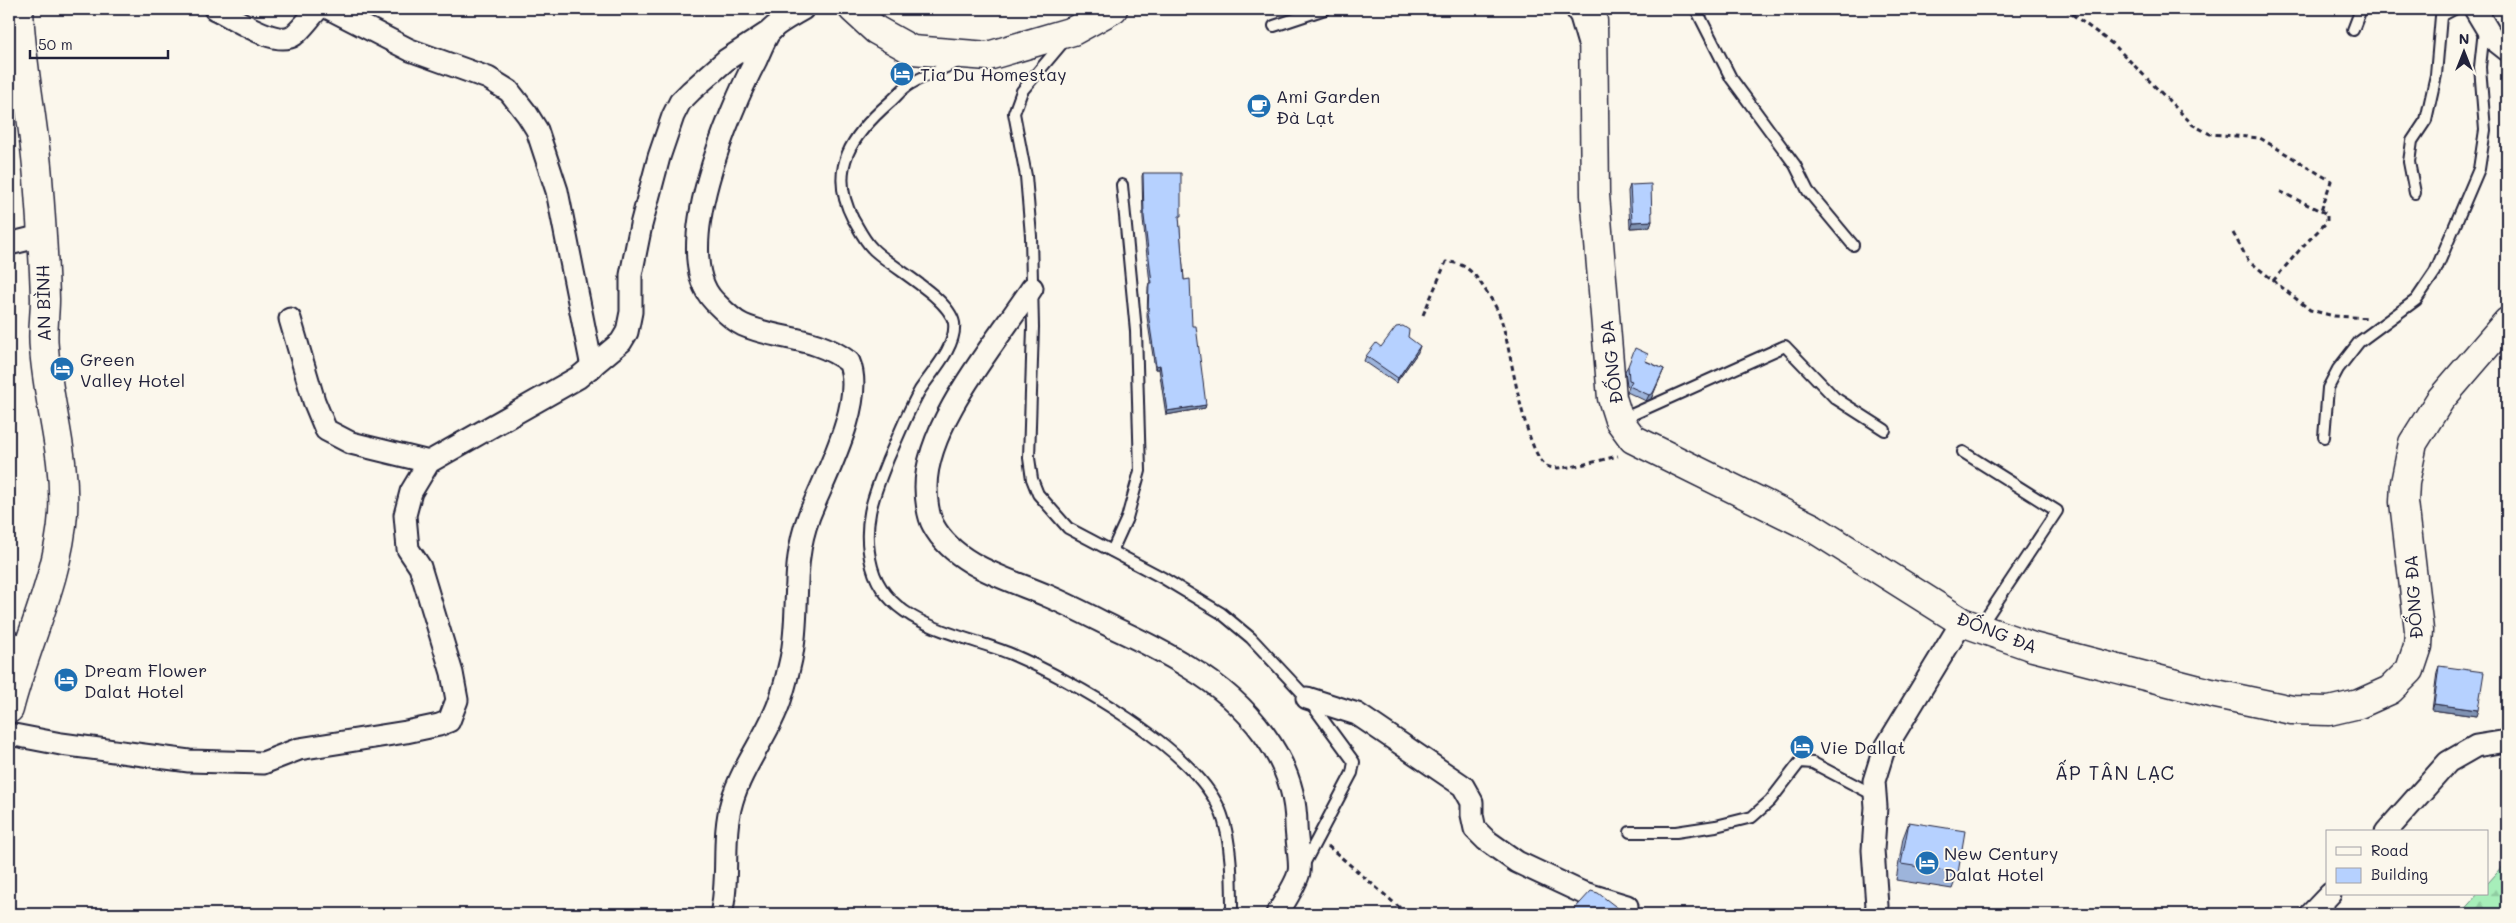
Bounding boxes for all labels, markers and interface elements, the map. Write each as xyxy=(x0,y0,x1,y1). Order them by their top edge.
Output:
scale bar xyxy=(30,28,168,60)
north arrow xyxy=(2438,28,2488,78)
text: N xyxy=(2459,29,2469,48)
text: 50 m xyxy=(38,34,73,54)
hotel icon: Tia Du Homestay xyxy=(889,61,915,87)
place label: Tia Du Homestay xyxy=(920,62,1067,86)
place label: Ami Garden Đà Lạt xyxy=(1276,84,1380,129)
cafe icon: Ami Garden Đà Lạt xyxy=(1246,93,1272,119)
street label: AN BÌNH xyxy=(30,264,56,342)
street label: ĐỐNG ĐA xyxy=(1594,319,1628,405)
place label: Green Valley Hotel xyxy=(80,347,185,392)
hotel icon: Green Valley Hotel xyxy=(49,356,75,382)
street label: ĐỐNG ĐA xyxy=(2398,554,2428,640)
street label: ĐỐNG ĐA xyxy=(1953,606,2041,658)
place label: Dream Flower Dalat Hotel xyxy=(84,658,207,703)
hotel icon: Dream Flower Dalat Hotel xyxy=(53,667,79,693)
hotel icon: Vie Dallat xyxy=(1789,734,1815,760)
place label: Vie Dallat xyxy=(1820,735,1906,759)
district label: ẤP TÂN LẠC xyxy=(2055,759,2175,785)
legend xyxy=(2326,830,2488,896)
text: Road xyxy=(2371,840,2408,860)
place label: New Century Dalat Hotel xyxy=(1944,841,2058,886)
hotel icon: New Century Dalat Hotel xyxy=(1914,850,1940,876)
text: Building xyxy=(2371,864,2428,884)

